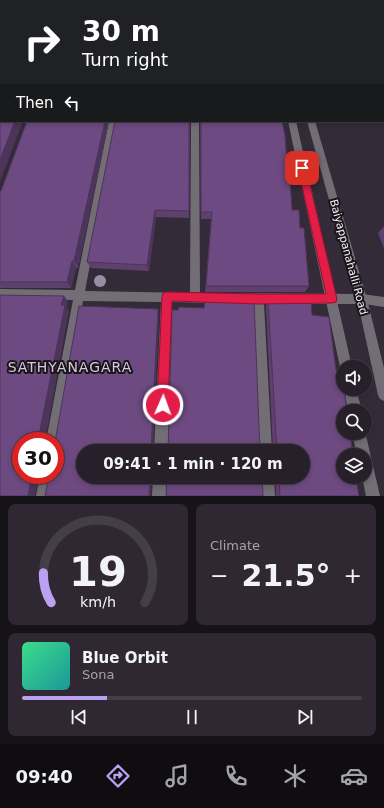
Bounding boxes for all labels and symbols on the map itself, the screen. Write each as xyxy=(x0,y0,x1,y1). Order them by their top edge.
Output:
pin xyxy=(285,151,319,185)
street label: Baiyappanahalli Road xyxy=(327,198,370,316)
district label: SATHYANAGARA xyxy=(8,359,132,375)
position arrow xyxy=(142,384,184,426)
speed limit sign: 30 xyxy=(12,432,64,484)

